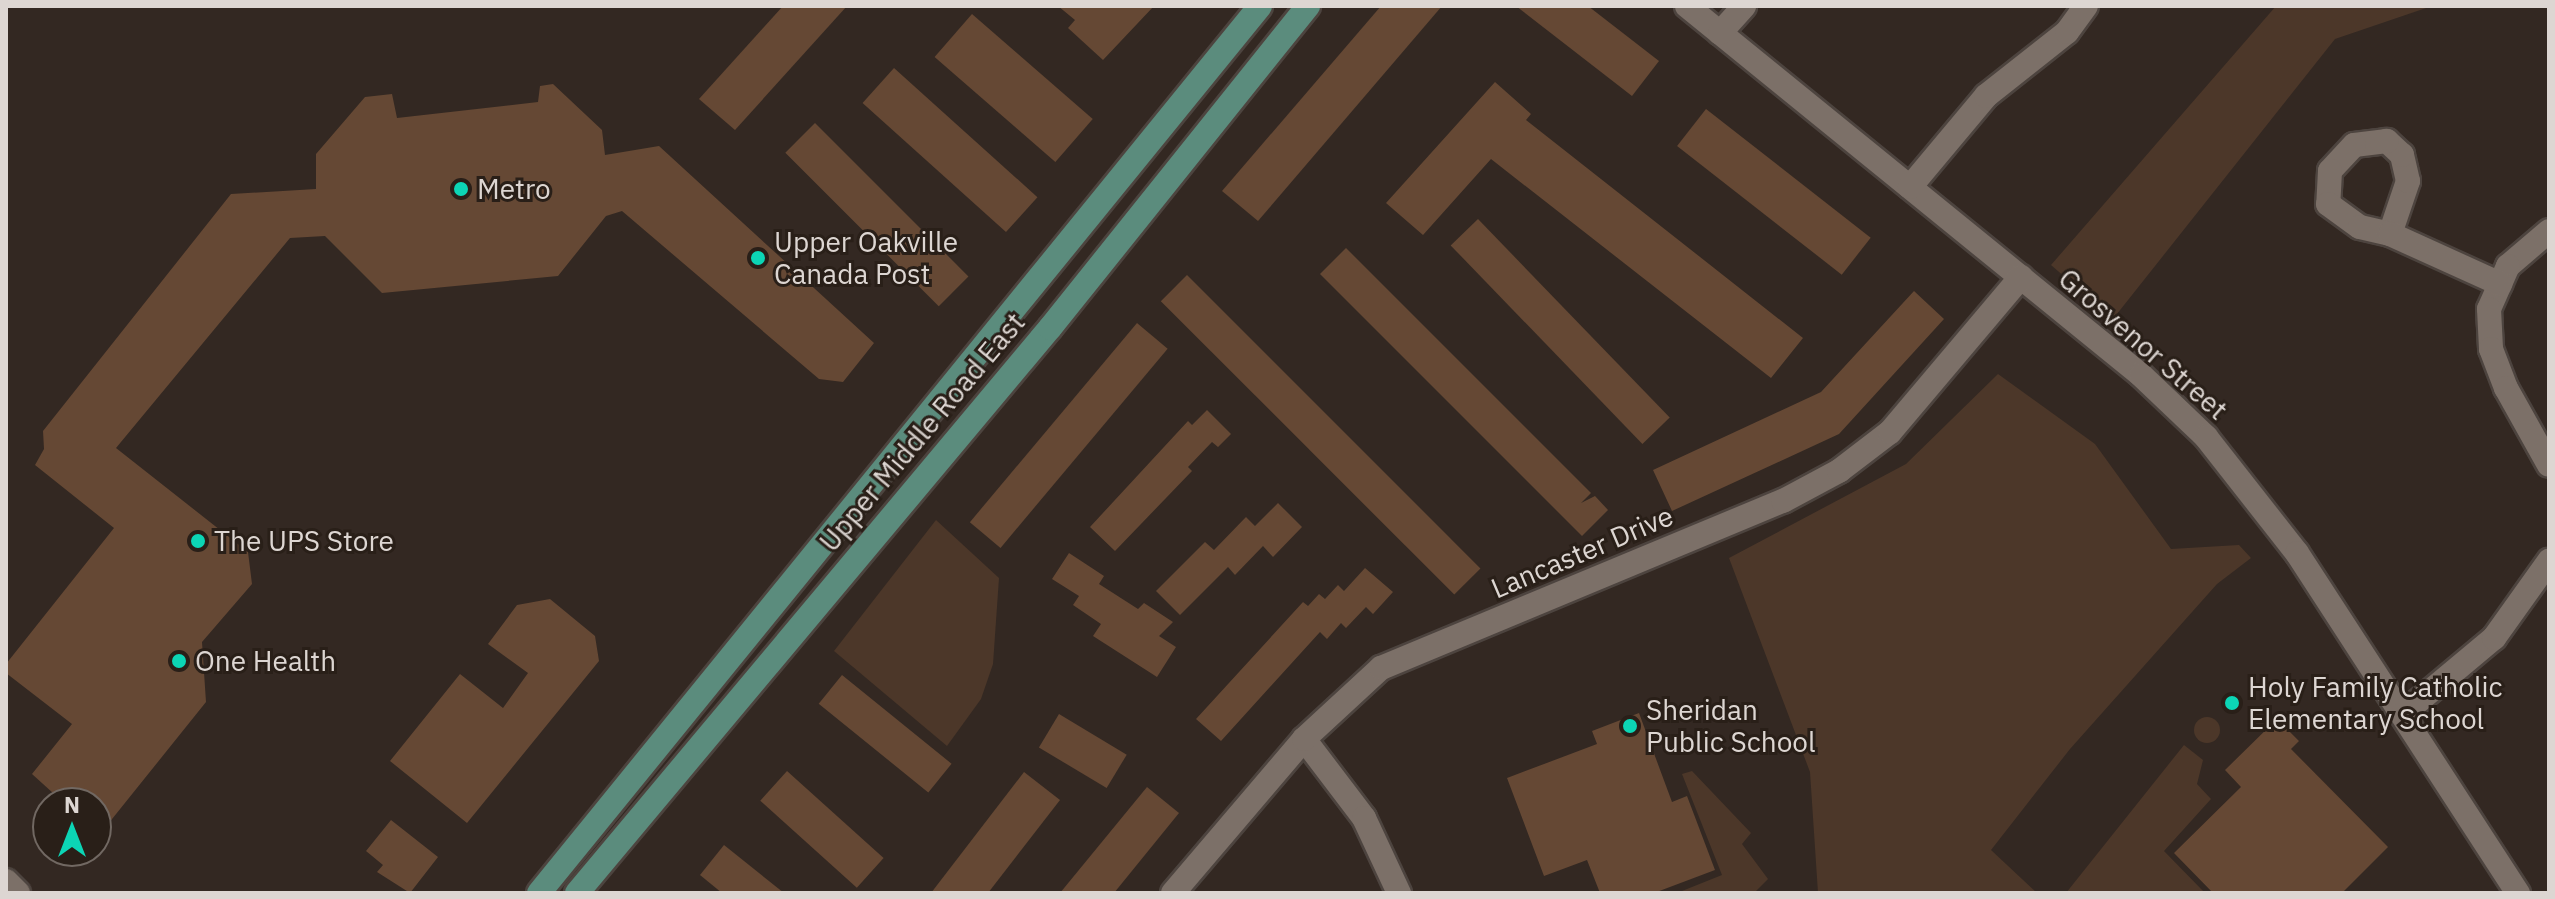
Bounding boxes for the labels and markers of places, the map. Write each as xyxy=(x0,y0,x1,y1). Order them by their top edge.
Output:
place label: Metro xyxy=(477,172,551,206)
marker: Metro xyxy=(452,180,470,198)
place label: Upper Oakville Canada Post xyxy=(774,225,958,291)
marker: Upper Oakville Canada Post xyxy=(749,249,767,267)
place label: The UPS Store xyxy=(214,524,394,558)
marker: The UPS Store xyxy=(189,532,207,550)
place label: One Health xyxy=(195,644,336,678)
marker: One Health xyxy=(170,652,188,670)
place label: Holy Family Catholic Elementary School xyxy=(2248,670,2503,736)
place label: Sheridan Public School xyxy=(1646,693,1816,759)
marker: Holy Family Catholic Elementary School xyxy=(2223,694,2241,712)
marker: Sheridan Public School xyxy=(1621,717,1639,735)

